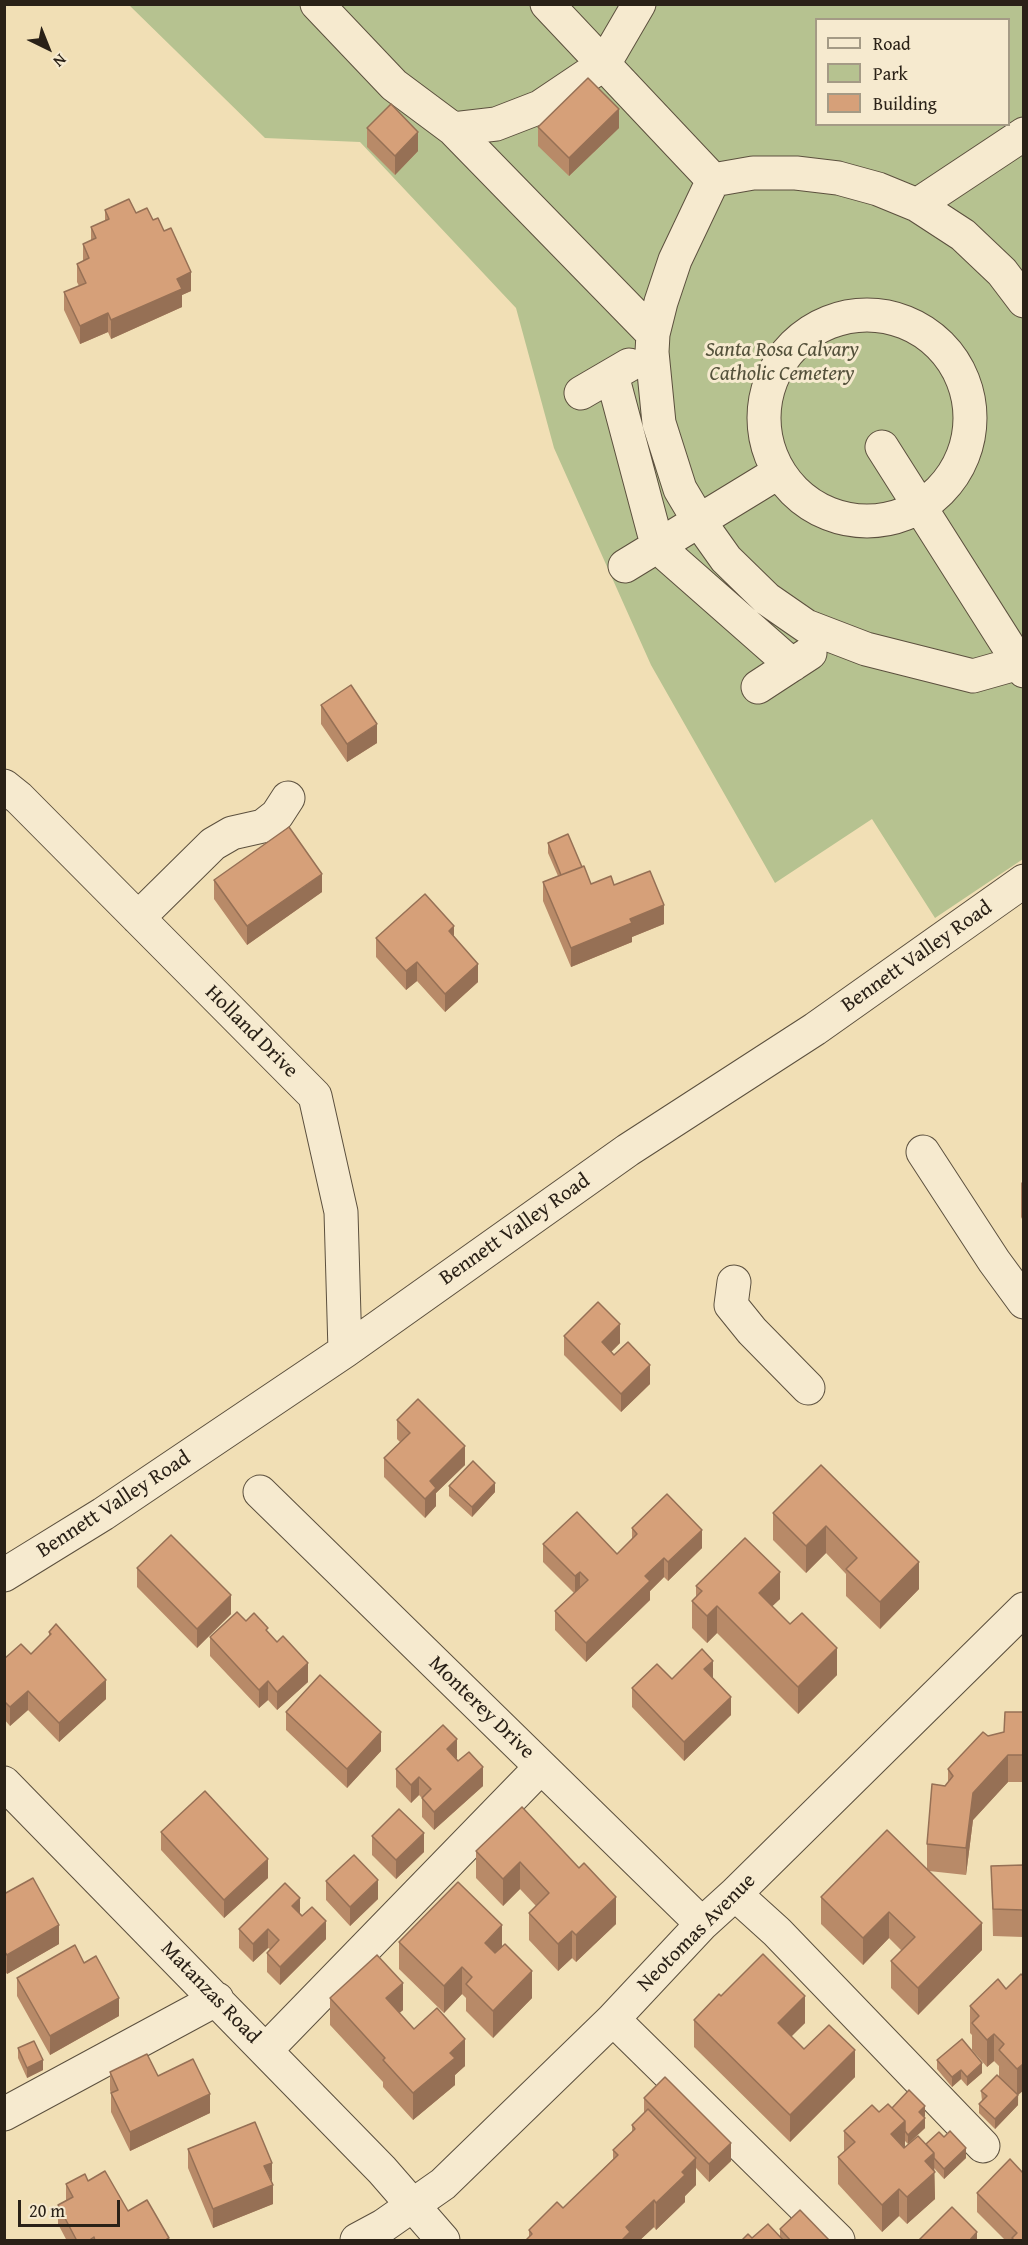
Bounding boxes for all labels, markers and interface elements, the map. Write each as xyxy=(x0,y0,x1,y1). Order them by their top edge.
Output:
north arrow xyxy=(18,18,78,78)
legend xyxy=(815,18,1010,126)
text: Road xyxy=(873,30,911,57)
text: N xyxy=(48,49,72,74)
text: Park xyxy=(873,60,908,87)
text: Building xyxy=(873,90,937,117)
park label: Santa Rosa Calvary Catholic Cemetery xyxy=(705,338,859,388)
street label: Bennett Valley Road xyxy=(837,896,997,1018)
street label: Holland Drive xyxy=(199,980,303,1084)
street label: Bennett Valley Road xyxy=(435,1169,595,1291)
street label: Bennett Valley Road xyxy=(33,1446,195,1564)
street label: Monterey Drive xyxy=(423,1651,539,1765)
street label: Neotomas Avenue xyxy=(633,1869,761,1997)
street label: Matanzas Road xyxy=(155,1937,265,2049)
scale bar xyxy=(21,2188,123,2226)
text: 20 m xyxy=(29,2197,65,2224)

